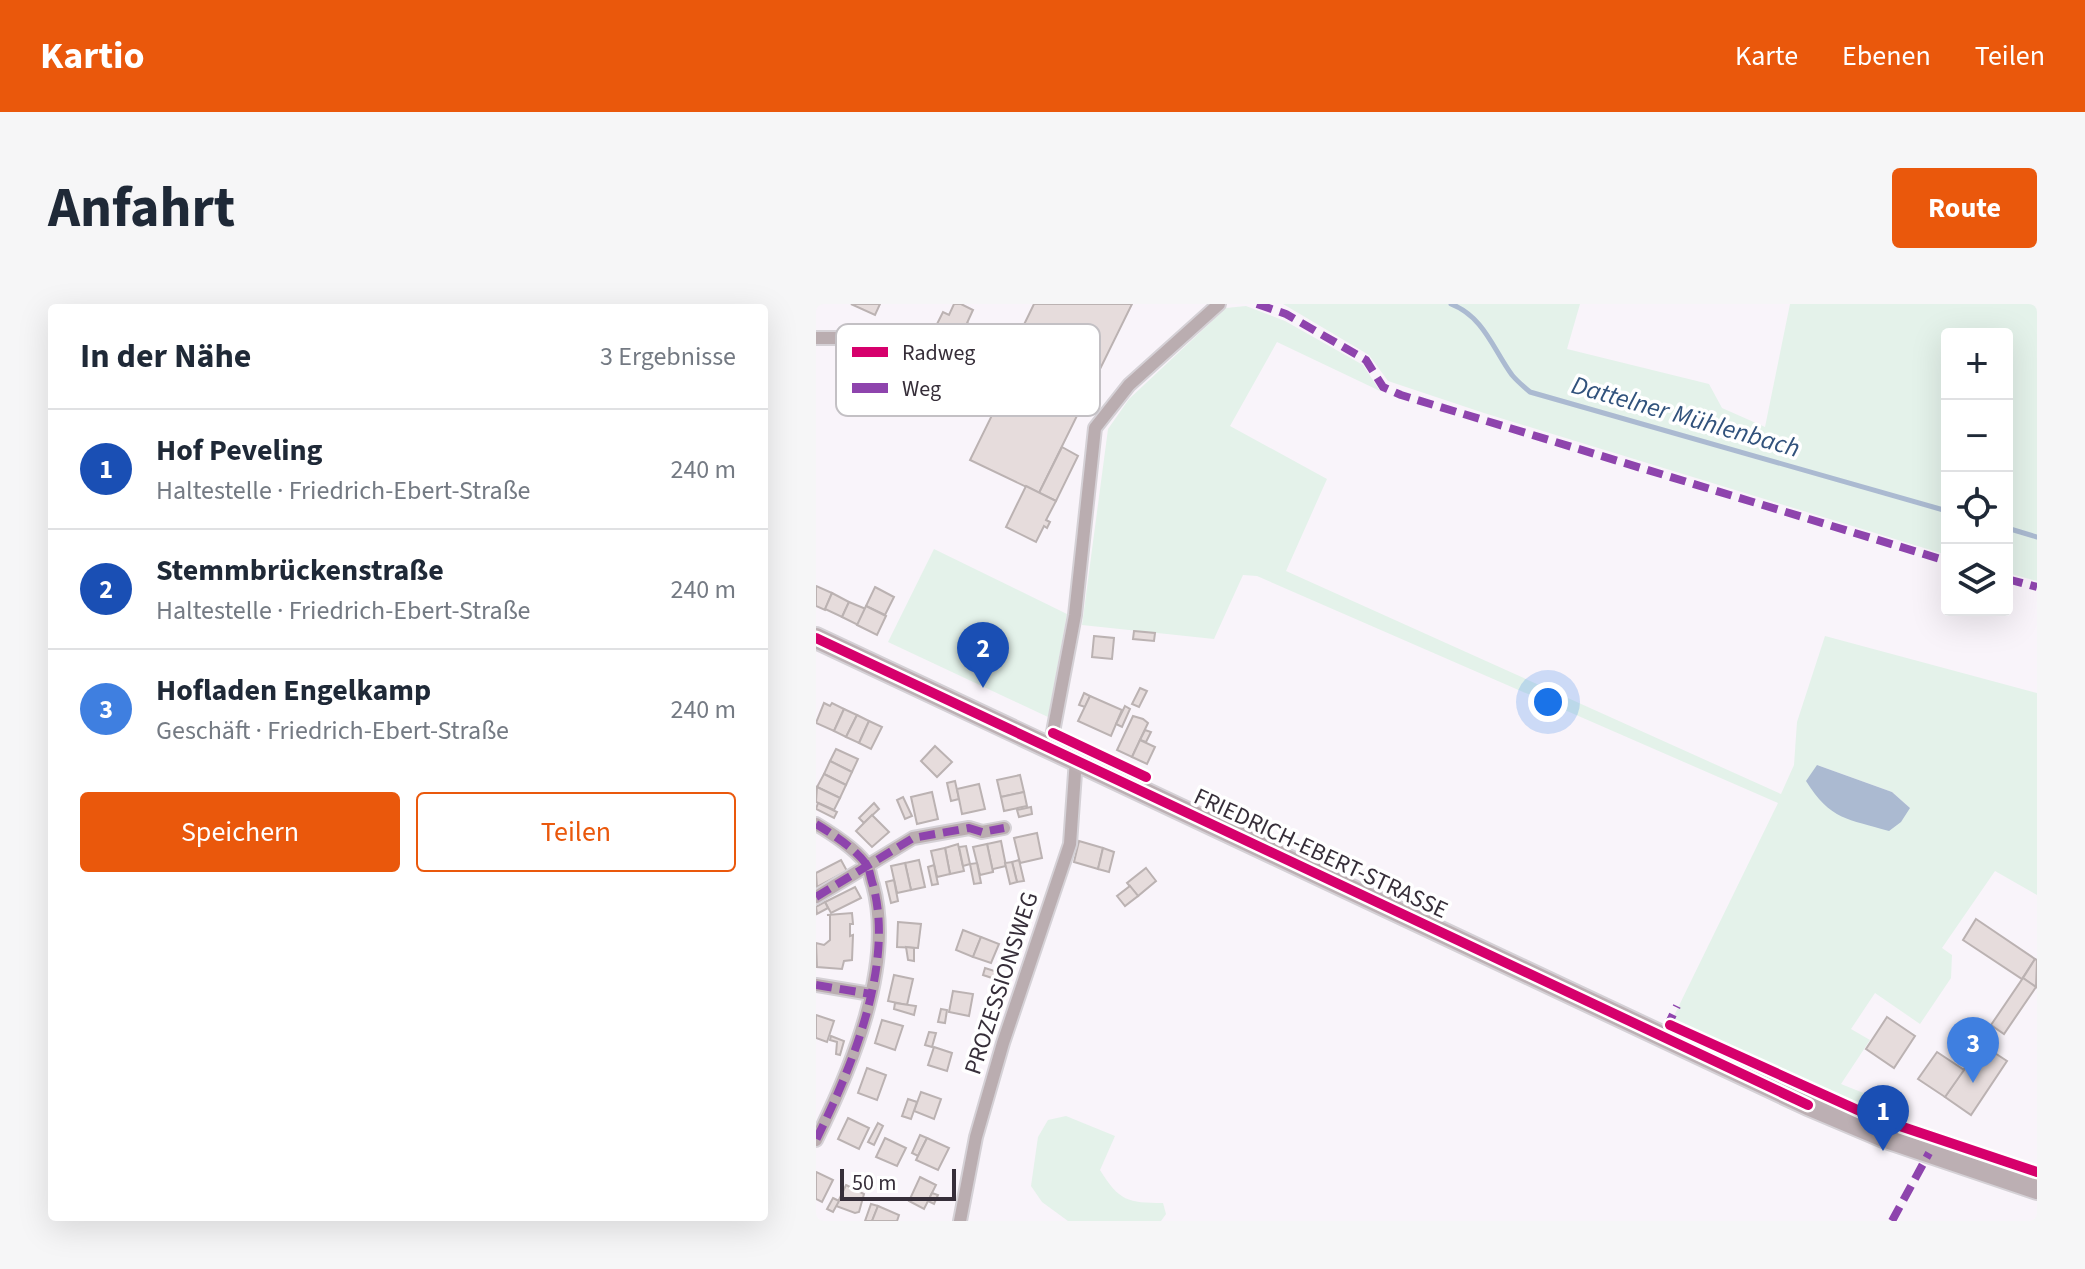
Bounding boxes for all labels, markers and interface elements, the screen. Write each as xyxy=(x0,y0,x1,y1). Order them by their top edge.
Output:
text: Kartio xyxy=(40,29,145,83)
text: Karte xyxy=(1735,36,1798,76)
text: Ebenen xyxy=(1842,36,1931,76)
text: Teilen xyxy=(1975,36,2045,76)
button: Route xyxy=(1892,168,2037,248)
text: Anfahrt xyxy=(48,169,235,248)
legend xyxy=(836,324,1100,416)
map controls xyxy=(1941,328,2013,616)
button: + xyxy=(1941,328,2013,400)
text: In der Nähe xyxy=(80,332,251,381)
text: Radweg xyxy=(902,337,975,369)
text: 3 Ergebnisse xyxy=(600,338,736,375)
water label: Dattelner Mühlenbach xyxy=(1567,366,1804,467)
text: Weg xyxy=(902,373,941,405)
button: − xyxy=(1941,400,2013,472)
text: Hof Peveling xyxy=(156,429,323,472)
text: 1 xyxy=(99,451,113,488)
text: 240 m xyxy=(670,451,736,488)
text: Haltestelle · Friedrich-Ebert-Straße xyxy=(156,472,531,509)
button: locate xyxy=(1941,472,2013,544)
button: layers xyxy=(1941,544,2013,616)
text: Stemmbrückenstraße xyxy=(156,549,444,592)
text: 2 xyxy=(99,571,113,608)
text: 240 m xyxy=(670,571,736,608)
text: Haltestelle · Friedrich-Ebert-Straße xyxy=(156,592,531,629)
pin: 2 xyxy=(957,622,1009,688)
text: Hofladen Engelkamp xyxy=(156,669,431,712)
your location xyxy=(1528,682,1568,722)
text: 3 xyxy=(99,691,113,728)
text: 240 m xyxy=(670,691,736,728)
text: Geschäft · Friedrich-Ebert-Straße xyxy=(156,712,509,749)
street label: FRIEDRICH-EBERT-STRASSE xyxy=(1188,779,1454,928)
button: Speichern xyxy=(80,792,400,872)
button: Teilen xyxy=(416,792,736,872)
street label: PROZESSIONSWEG xyxy=(955,887,1048,1079)
pin: 3 xyxy=(1947,1017,1999,1083)
pin: 1 xyxy=(1857,1085,1909,1151)
scale bar xyxy=(840,1165,956,1201)
text: 50 m xyxy=(852,1167,897,1199)

